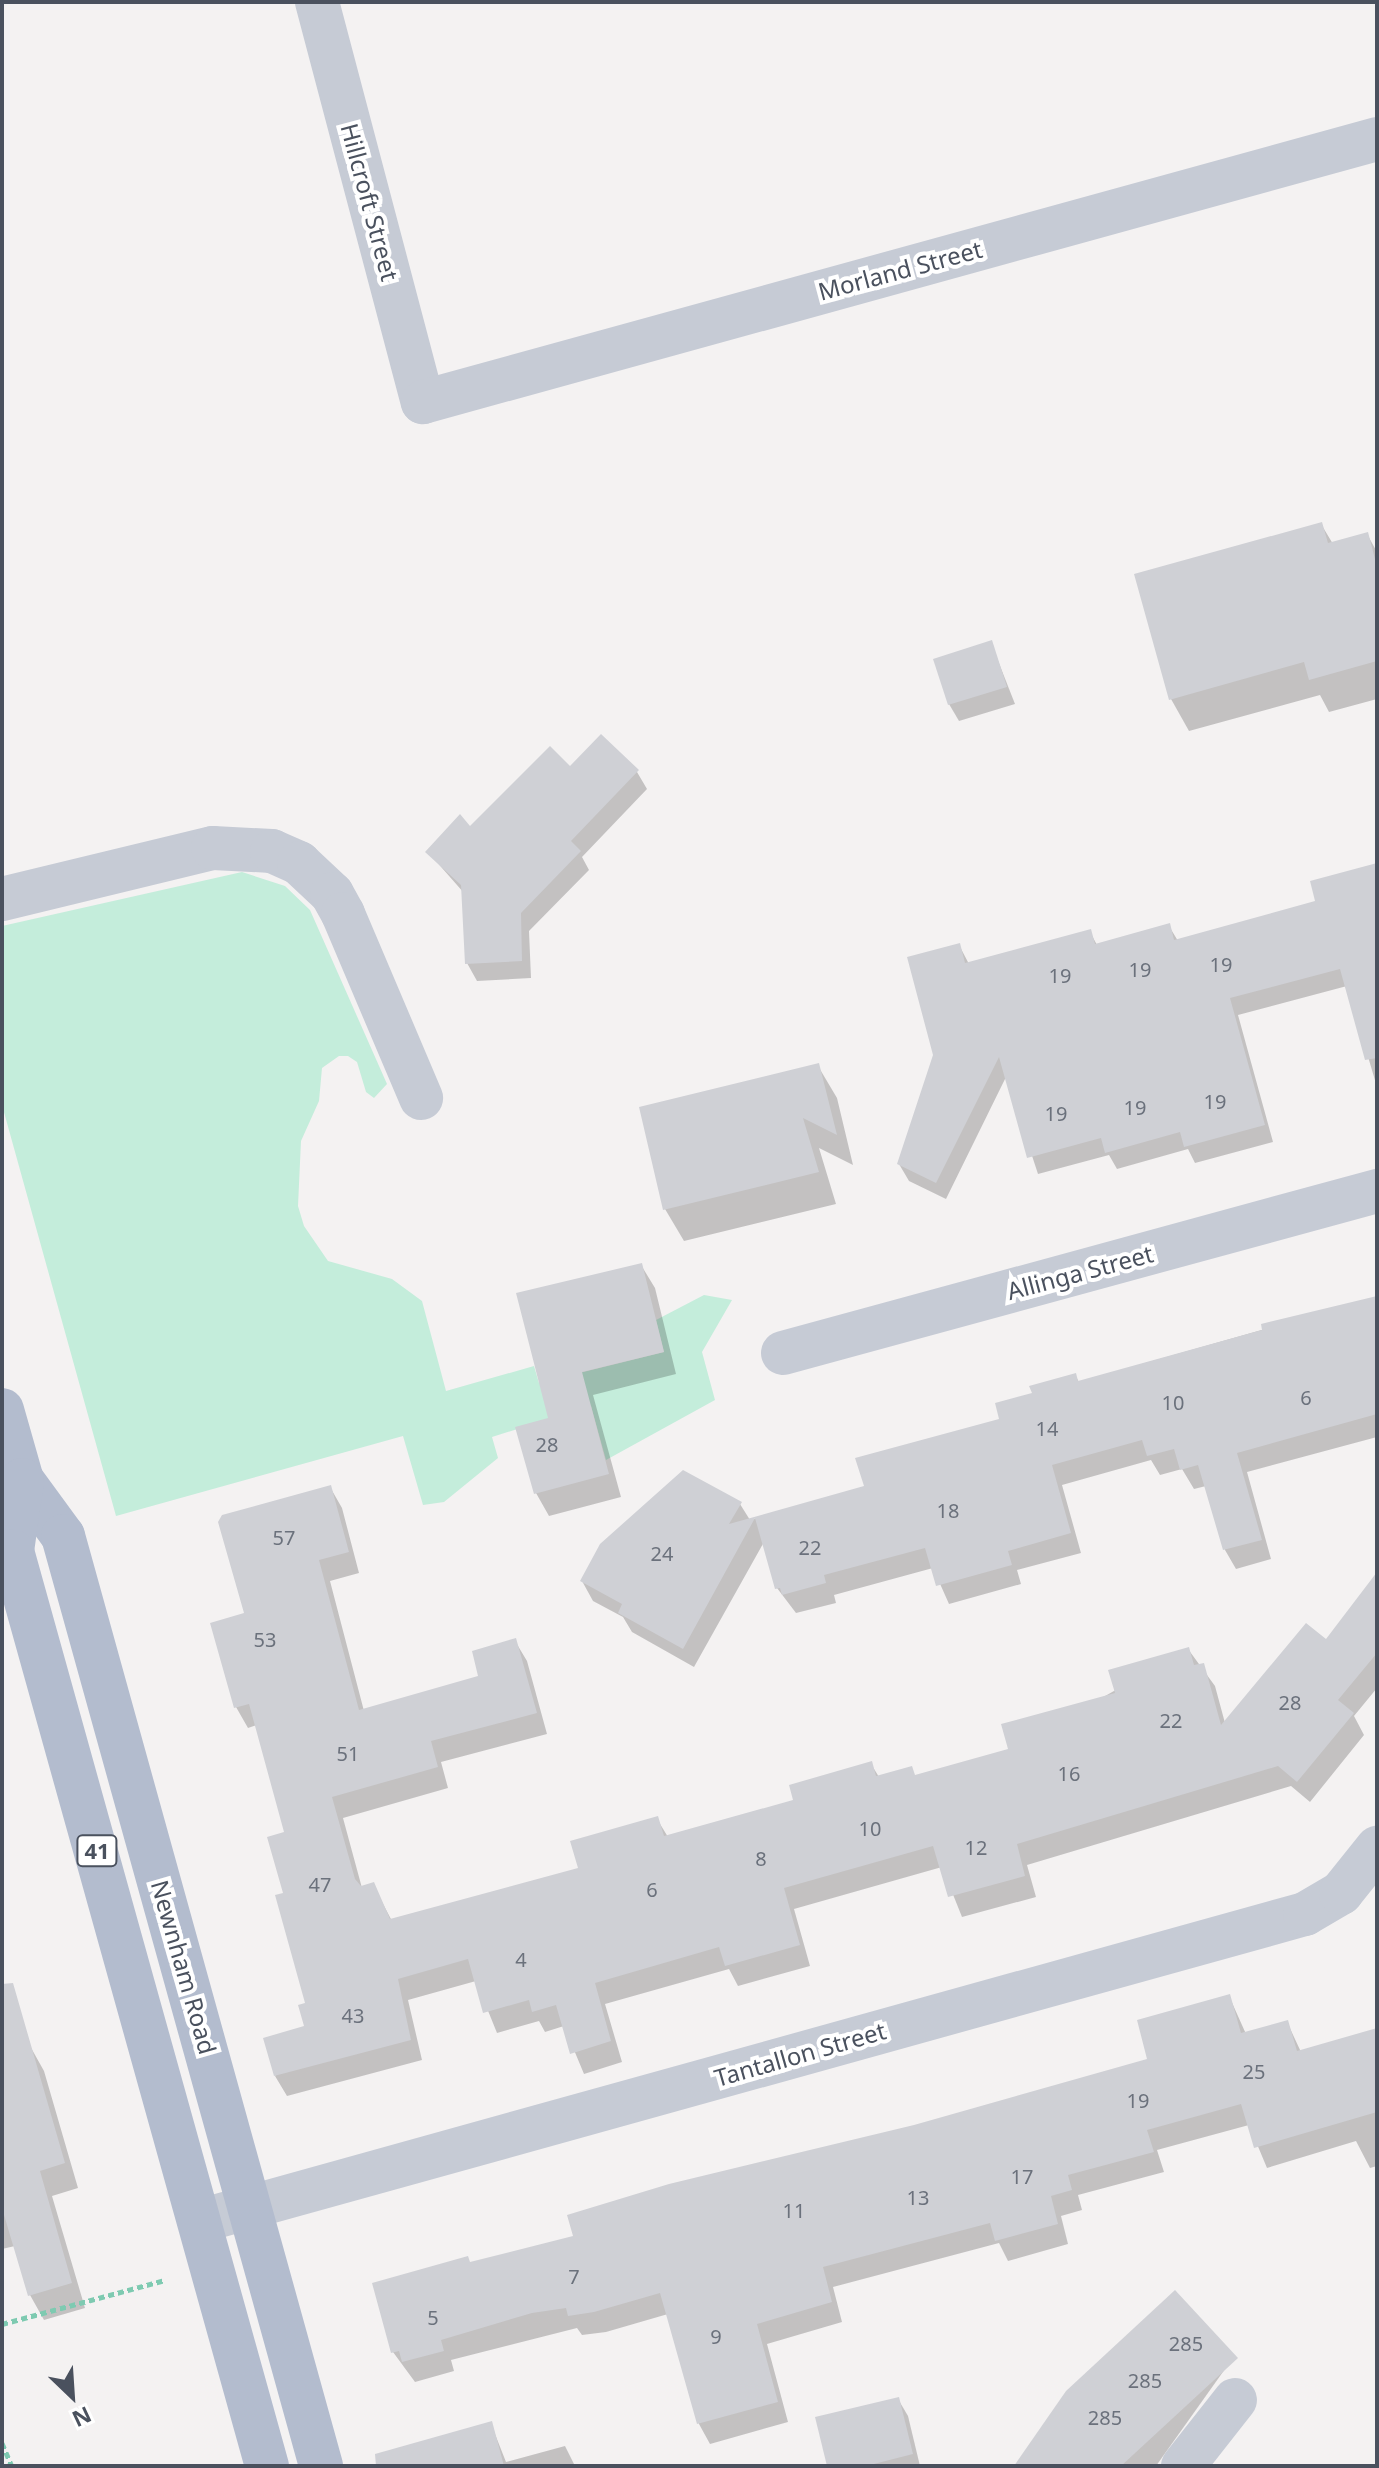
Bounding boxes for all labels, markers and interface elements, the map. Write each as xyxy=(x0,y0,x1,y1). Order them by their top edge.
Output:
street label: Hillcroft Street xyxy=(335,120,405,284)
street label: Morland Street xyxy=(815,234,985,306)
house number: 19 xyxy=(1210,952,1232,976)
house number: 19 xyxy=(1129,957,1151,981)
house number: 19 xyxy=(1049,963,1071,987)
house number: 19 xyxy=(1204,1089,1226,1113)
house number: 19 xyxy=(1124,1095,1146,1119)
house number: 19 xyxy=(1045,1101,1067,1125)
street label: Allinga Street xyxy=(1004,1239,1156,1305)
house number: 6 xyxy=(1300,1385,1312,1409)
house number: 10 xyxy=(1162,1390,1184,1414)
house number: 14 xyxy=(1036,1416,1058,1440)
house number: 28 xyxy=(536,1432,558,1456)
house number: 18 xyxy=(937,1498,959,1522)
house number: 57 xyxy=(273,1525,295,1549)
house number: 22 xyxy=(799,1535,821,1559)
house number: 24 xyxy=(651,1541,673,1565)
house number: 53 xyxy=(254,1627,276,1651)
house number: 28 xyxy=(1279,1690,1301,1714)
house number: 22 xyxy=(1160,1708,1182,1732)
house number: 51 xyxy=(337,1741,359,1765)
house number: 16 xyxy=(1058,1761,1080,1785)
house number: 10 xyxy=(859,1816,881,1840)
road number: 41 xyxy=(75,1833,119,1869)
house number: 12 xyxy=(965,1835,987,1859)
house number: 8 xyxy=(755,1846,767,1870)
house number: 47 xyxy=(309,1872,331,1896)
street label: Newnham Road xyxy=(145,1877,223,2057)
house number: 6 xyxy=(646,1877,658,1901)
house number: 4 xyxy=(515,1947,527,1971)
house number: 43 xyxy=(342,2003,364,2027)
street label: Tantallon Street xyxy=(711,2016,889,2092)
house number: 25 xyxy=(1243,2059,1265,2083)
house number: 19 xyxy=(1127,2088,1149,2112)
house number: 17 xyxy=(1011,2164,1033,2188)
house number: 13 xyxy=(907,2185,929,2209)
house number: 11 xyxy=(783,2198,805,2222)
house number: 7 xyxy=(568,2264,580,2288)
house number: 5 xyxy=(427,2305,439,2329)
house number: 9 xyxy=(710,2324,722,2348)
house number: 285 xyxy=(1169,2331,1203,2355)
north arrow xyxy=(32,2356,112,2436)
house number: 285 xyxy=(1128,2368,1162,2392)
text: N xyxy=(68,2400,97,2435)
house number: 285 xyxy=(1088,2405,1122,2429)

